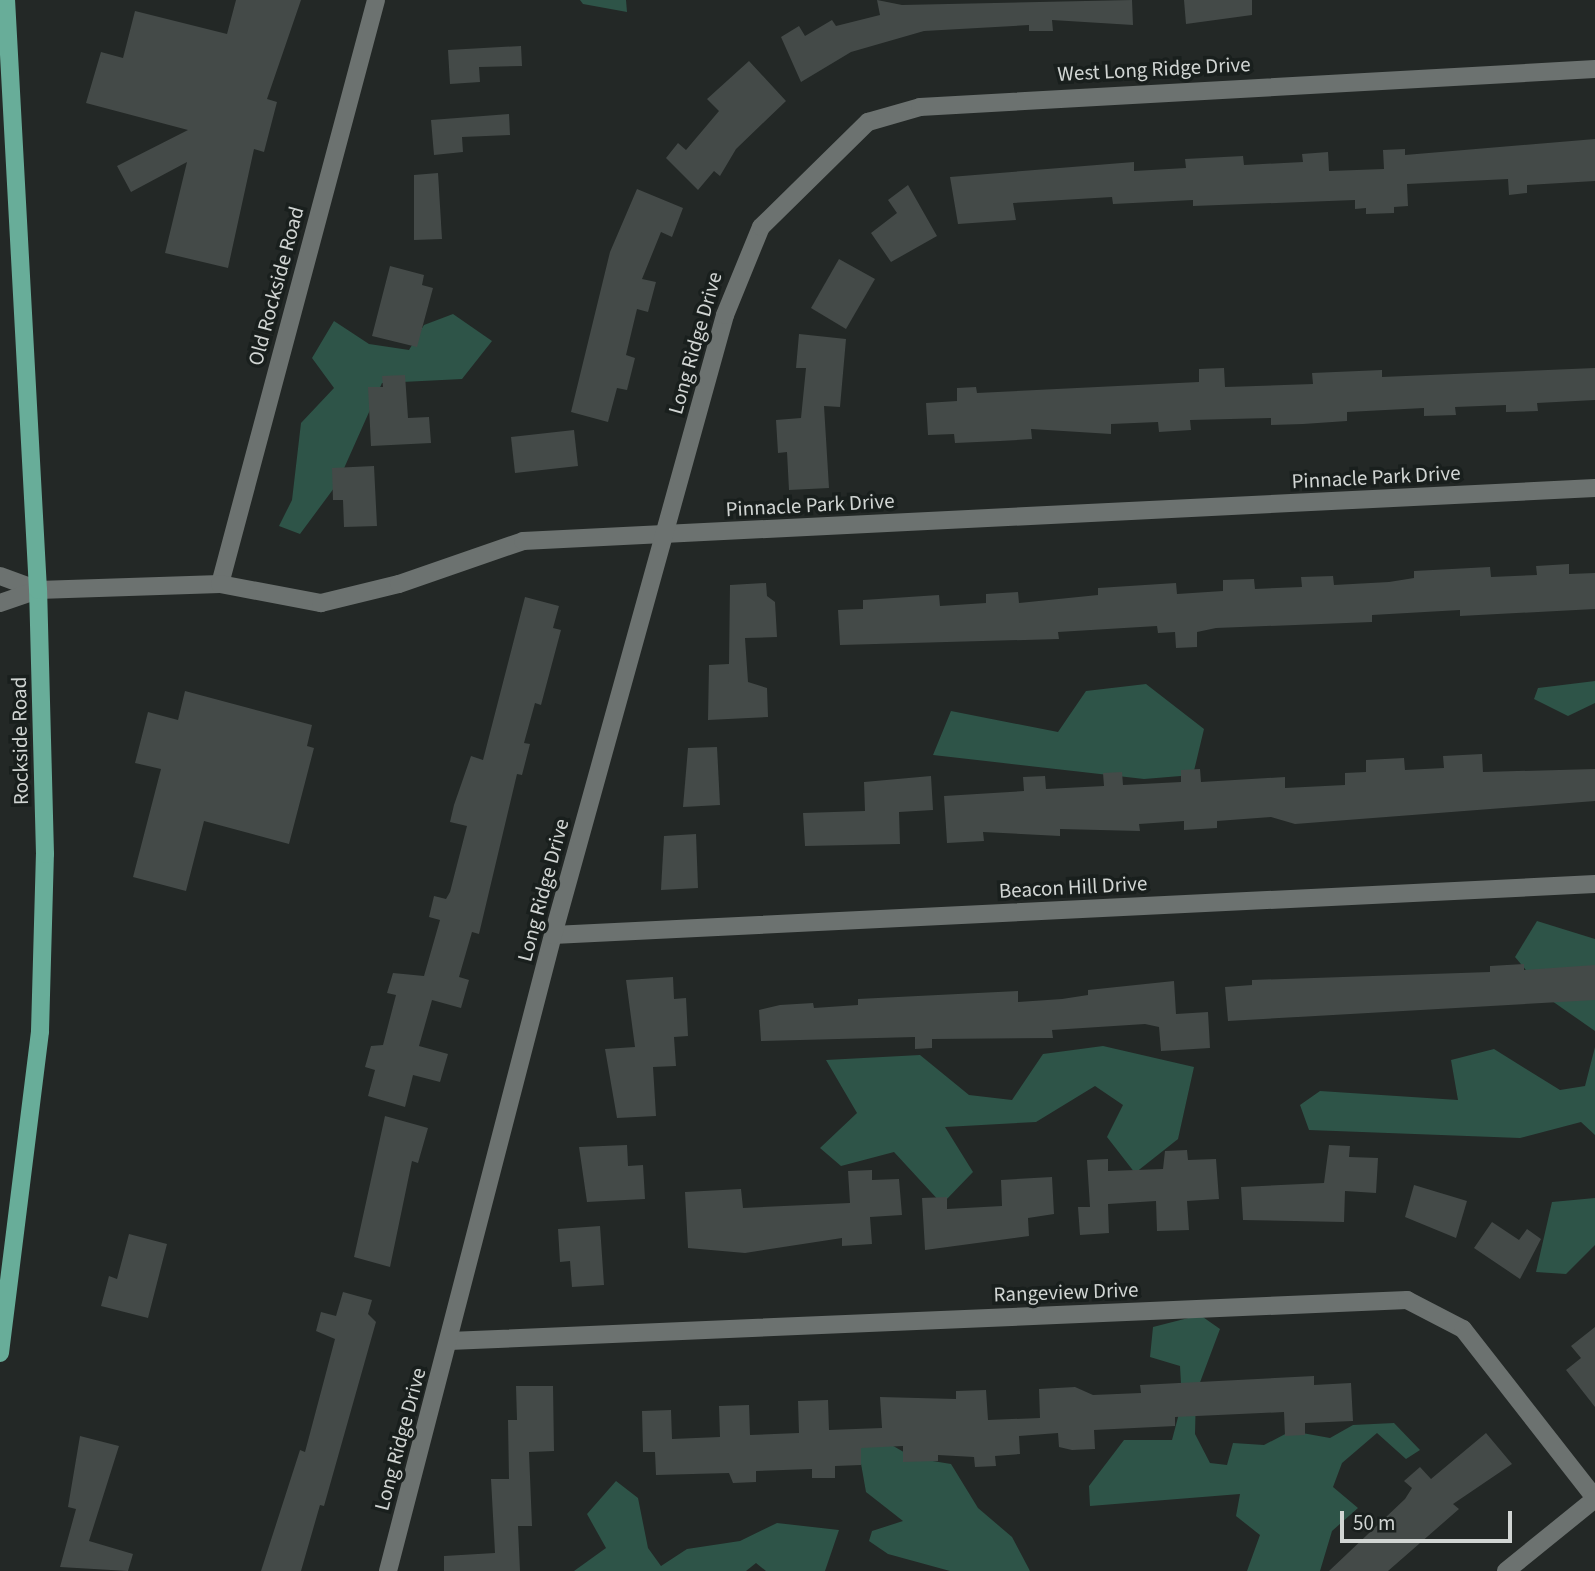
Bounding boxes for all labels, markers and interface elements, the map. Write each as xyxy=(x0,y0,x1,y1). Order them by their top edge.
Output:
street label: West Long Ridge Drive xyxy=(1057,51,1251,87)
street label: Old Rockside Road xyxy=(243,204,309,368)
street label: Long Ridge Drive xyxy=(663,269,727,417)
street label: Pinnacle Park Drive xyxy=(1291,460,1461,494)
street label: Pinnacle Park Drive xyxy=(725,488,895,522)
street label: Rockside Road xyxy=(6,677,34,805)
street label: Long Ridge Drive xyxy=(512,816,574,964)
street label: Beacon Hill Drive xyxy=(998,871,1148,903)
street label: Rangeview Drive xyxy=(993,1277,1139,1307)
street label: Long Ridge Drive xyxy=(369,1365,431,1513)
scale bar xyxy=(1343,1498,1514,1542)
text: 50 m xyxy=(1353,1508,1395,1538)

